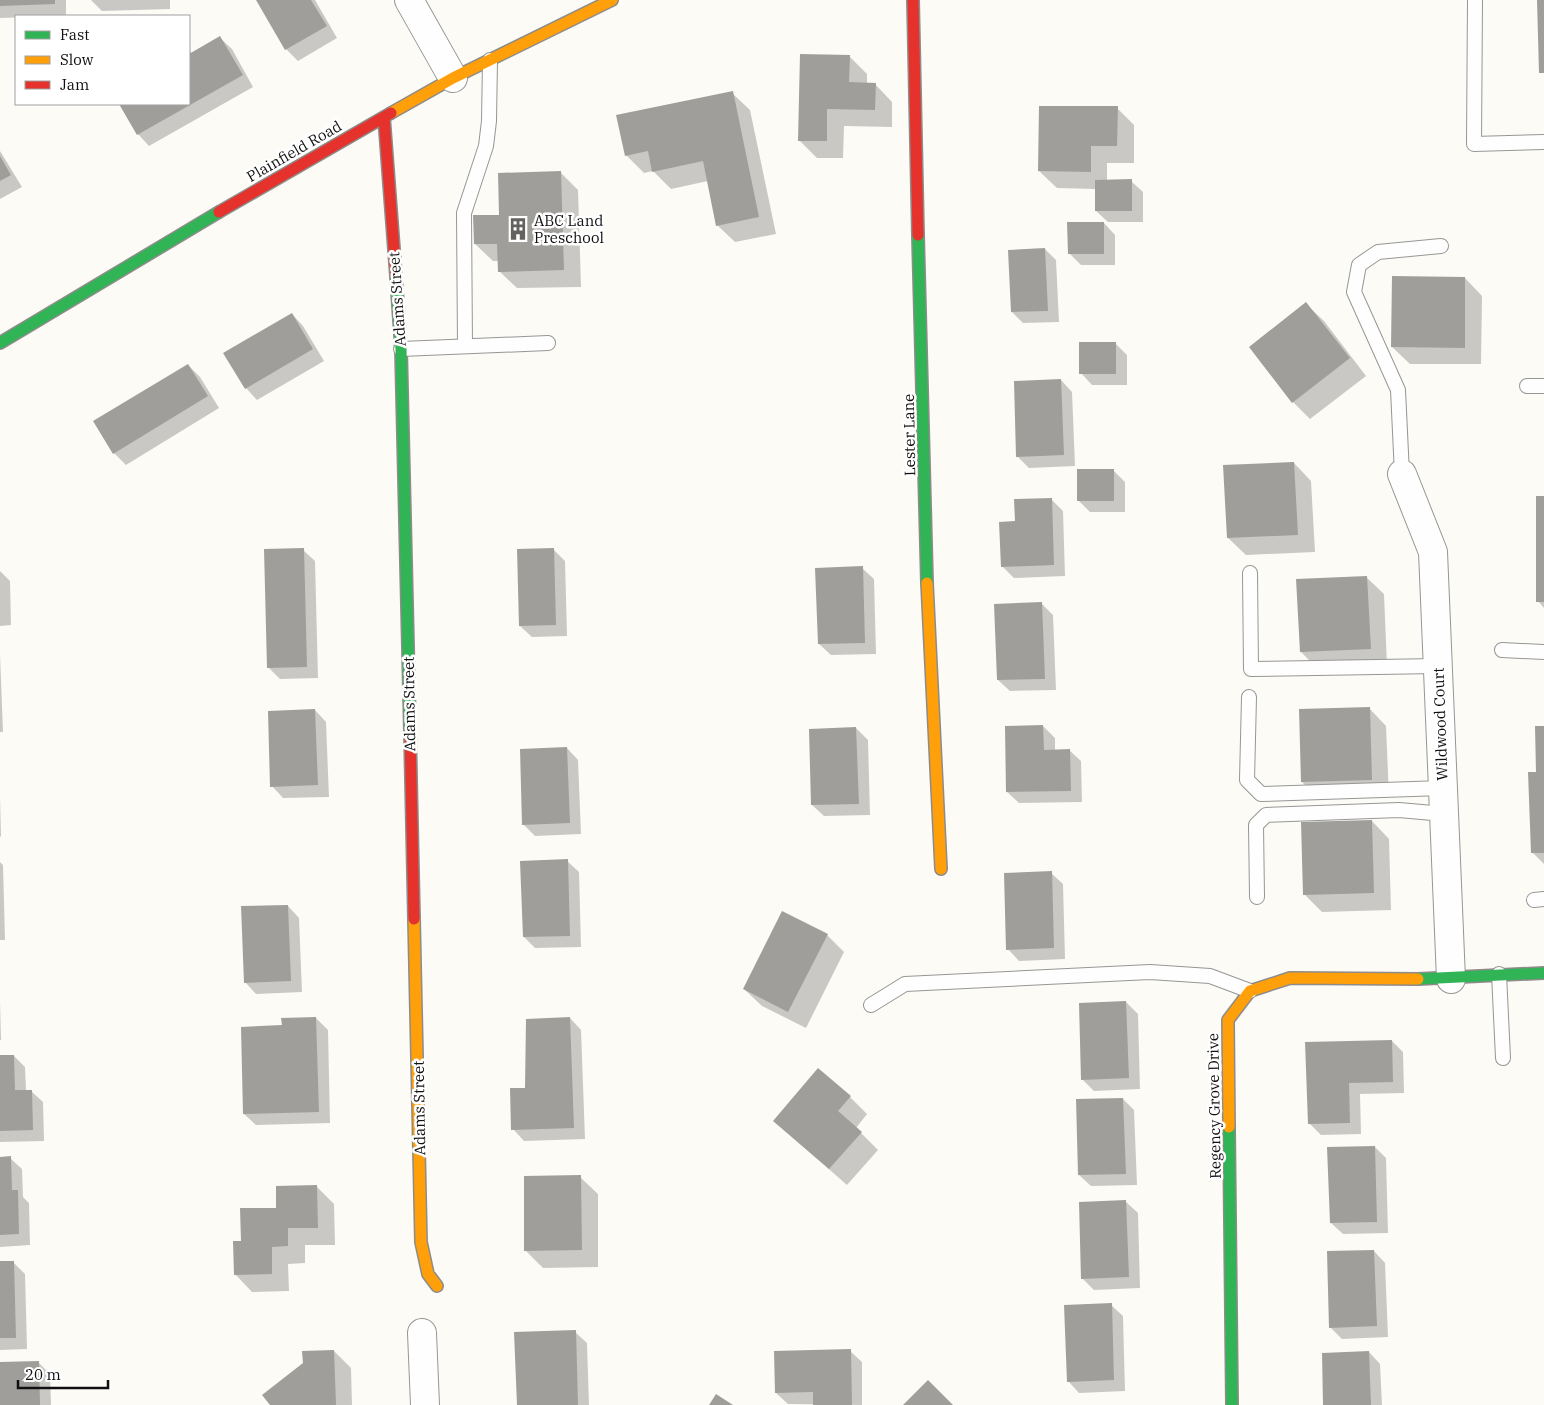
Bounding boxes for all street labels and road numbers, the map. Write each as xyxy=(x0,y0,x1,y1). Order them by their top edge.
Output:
street label: Plainfield Road xyxy=(243,116,345,186)
street label: Adams Street xyxy=(384,251,410,347)
street label: Lester Lane xyxy=(899,394,919,476)
street label: Adams Street xyxy=(399,656,419,752)
street label: Wildwood Court xyxy=(1429,667,1451,781)
street label: Regency Grove Drive xyxy=(1203,1033,1225,1179)
street label: Adams Street xyxy=(409,1060,429,1156)

